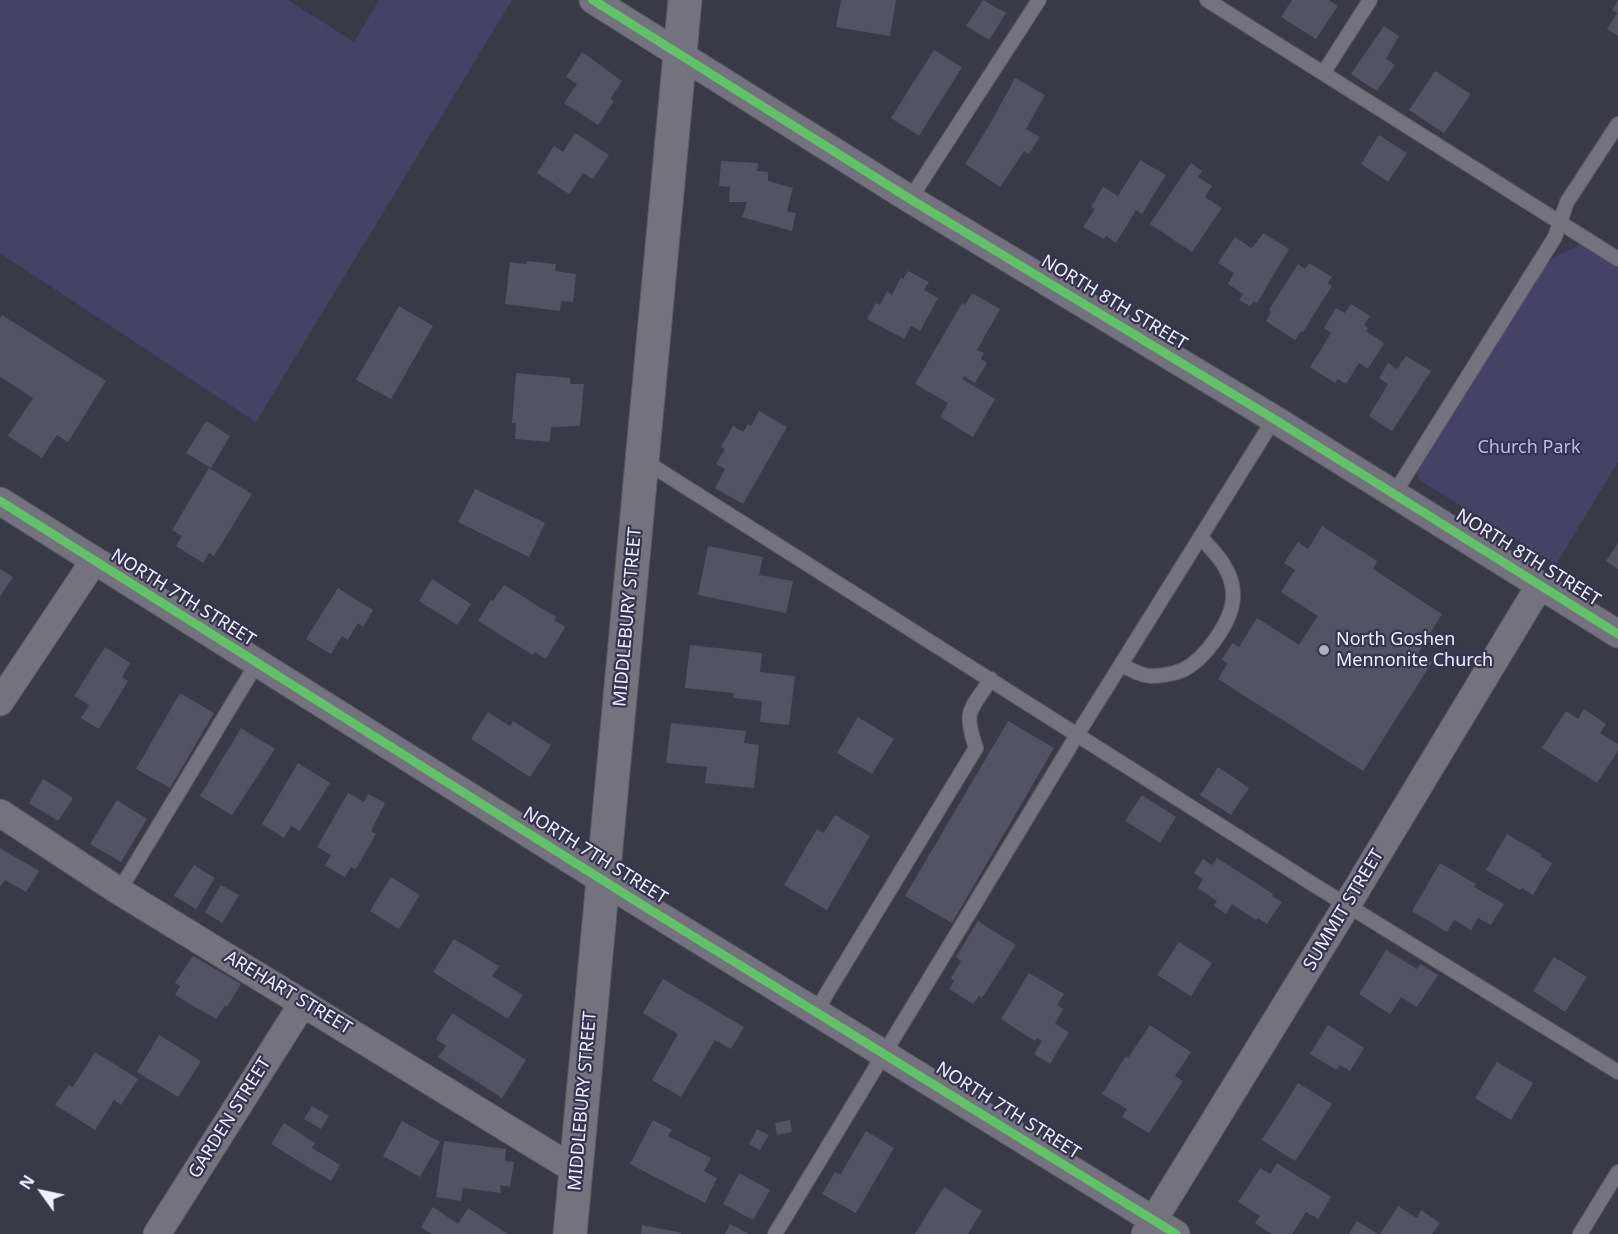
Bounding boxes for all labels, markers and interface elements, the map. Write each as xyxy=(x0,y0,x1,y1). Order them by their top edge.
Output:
street label: NORTH 8TH STREET xyxy=(1037,251,1191,355)
park label: Church Park xyxy=(1477,437,1581,459)
street label: NORTH 8TH STREET xyxy=(1452,505,1604,611)
street label: MIDDLEBURY STREET xyxy=(609,526,647,708)
street label: NORTH 7TH STREET xyxy=(107,545,259,651)
place label: North Goshen Mennonite Church xyxy=(1336,629,1493,672)
marker: North Goshen Mennonite Church xyxy=(1317,643,1331,657)
street label: NORTH 7TH STREET xyxy=(519,803,671,909)
street label: SUMMIT STREET xyxy=(1299,845,1389,975)
street label: AREHART STREET xyxy=(220,947,356,1039)
street label: MIDDLEBURY STREET xyxy=(564,1010,602,1192)
street label: GARDEN STREET xyxy=(184,1054,276,1182)
street label: NORTH 7TH STREET xyxy=(932,1058,1084,1164)
north arrow xyxy=(12,1162,72,1222)
text: N xyxy=(14,1171,40,1194)

